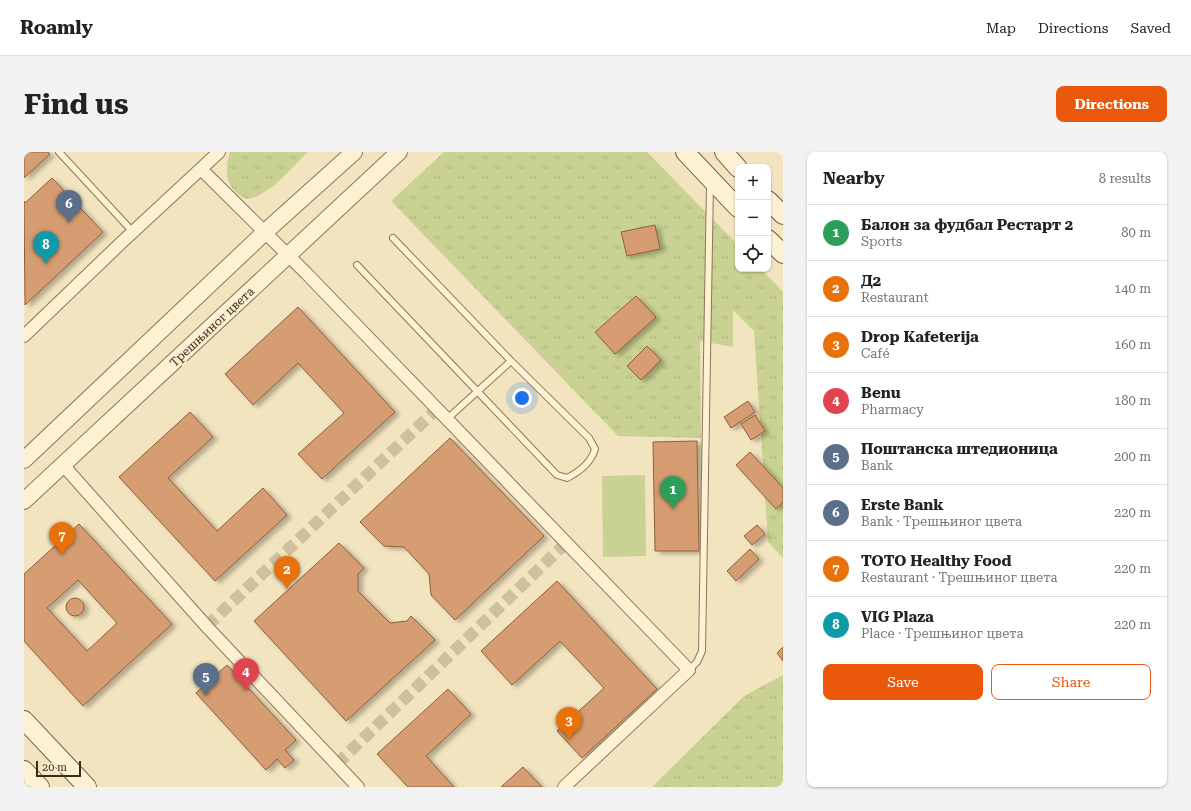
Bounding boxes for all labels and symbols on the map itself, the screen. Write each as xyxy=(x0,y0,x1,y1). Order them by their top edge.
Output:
pin: 6 xyxy=(56,190,82,223)
pin: 8 xyxy=(33,231,59,264)
street label: Трешњиног цвета xyxy=(167,284,257,370)
your location xyxy=(512,388,532,408)
pin: 1 xyxy=(660,476,686,509)
pin: 7 xyxy=(49,522,75,555)
pin: 2 xyxy=(274,556,300,589)
pin: 4 xyxy=(233,658,259,691)
pin: 5 xyxy=(193,663,219,696)
pin: 3 xyxy=(556,707,582,740)
scale bar xyxy=(36,759,81,778)

